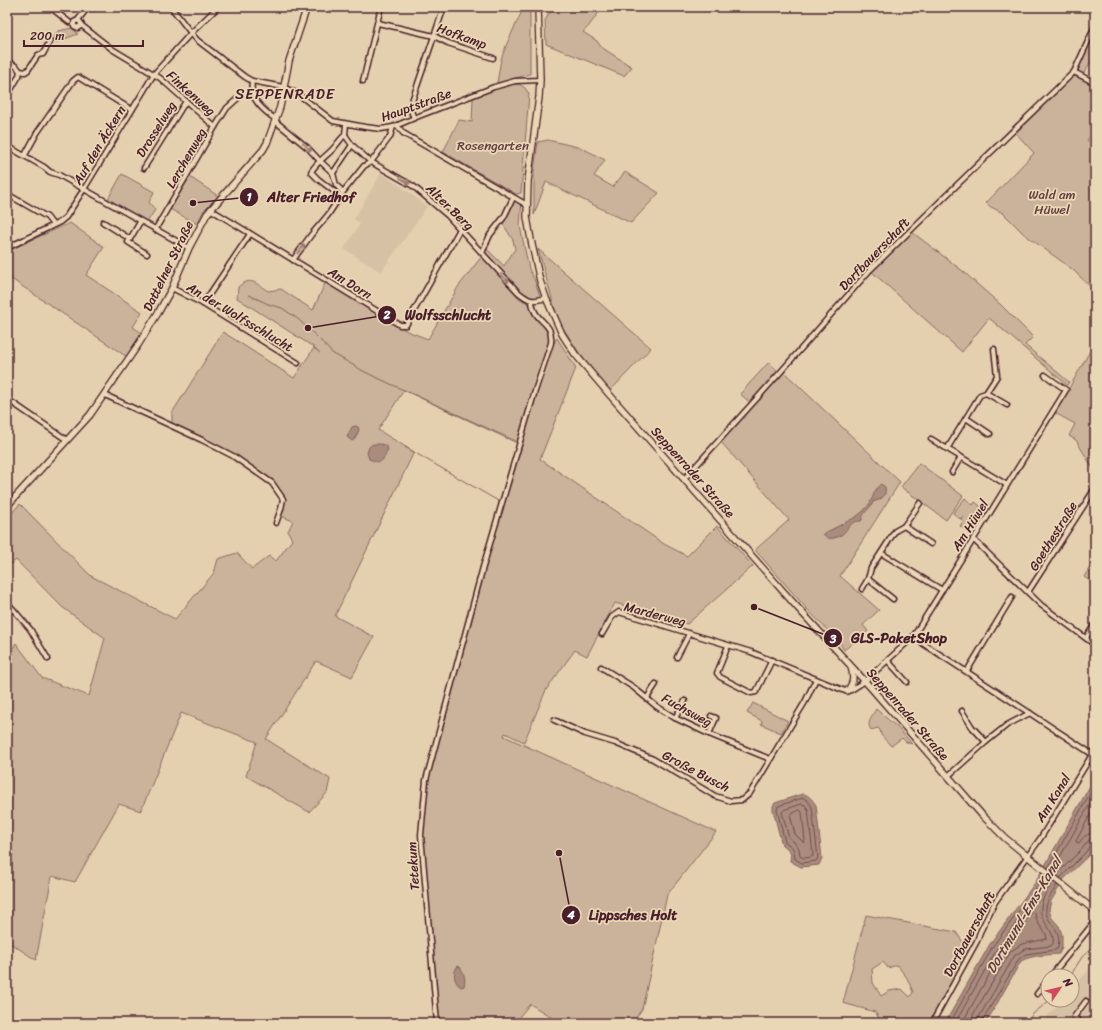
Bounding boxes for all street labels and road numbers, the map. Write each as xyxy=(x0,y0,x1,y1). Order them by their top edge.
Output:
street label: Hofkamp xyxy=(434,16,490,56)
street label: Finkenweg xyxy=(161,64,221,122)
street label: Hauptstraße xyxy=(377,81,455,128)
street label: Drosselweg xyxy=(129,96,183,162)
street label: Auf den Äckern xyxy=(66,101,132,190)
street label: Lerchenweg xyxy=(159,123,213,193)
street label: Alter Berg xyxy=(420,177,480,236)
street label: Dorfbauerschaft xyxy=(833,212,915,296)
street label: Dattelner Straße xyxy=(136,216,200,315)
street label: Am Dorn xyxy=(322,260,377,306)
street label: An der Wolfsschlucht xyxy=(181,275,298,358)
street label: Seppenrader Straße xyxy=(645,421,741,523)
street label: Am Hüwel xyxy=(944,494,995,556)
street label: Goethestraße xyxy=(1022,496,1084,575)
street label: Marderweg xyxy=(622,595,689,633)
street label: Seppenrader Straße xyxy=(861,662,955,766)
street label: Fuchsweg xyxy=(657,687,717,734)
street label: Große Busch xyxy=(658,744,734,799)
street label: Am Kanal xyxy=(1029,769,1077,828)
street label: Tetekum xyxy=(400,841,426,891)
street label: Dorfbauerschaft xyxy=(937,887,1001,981)

